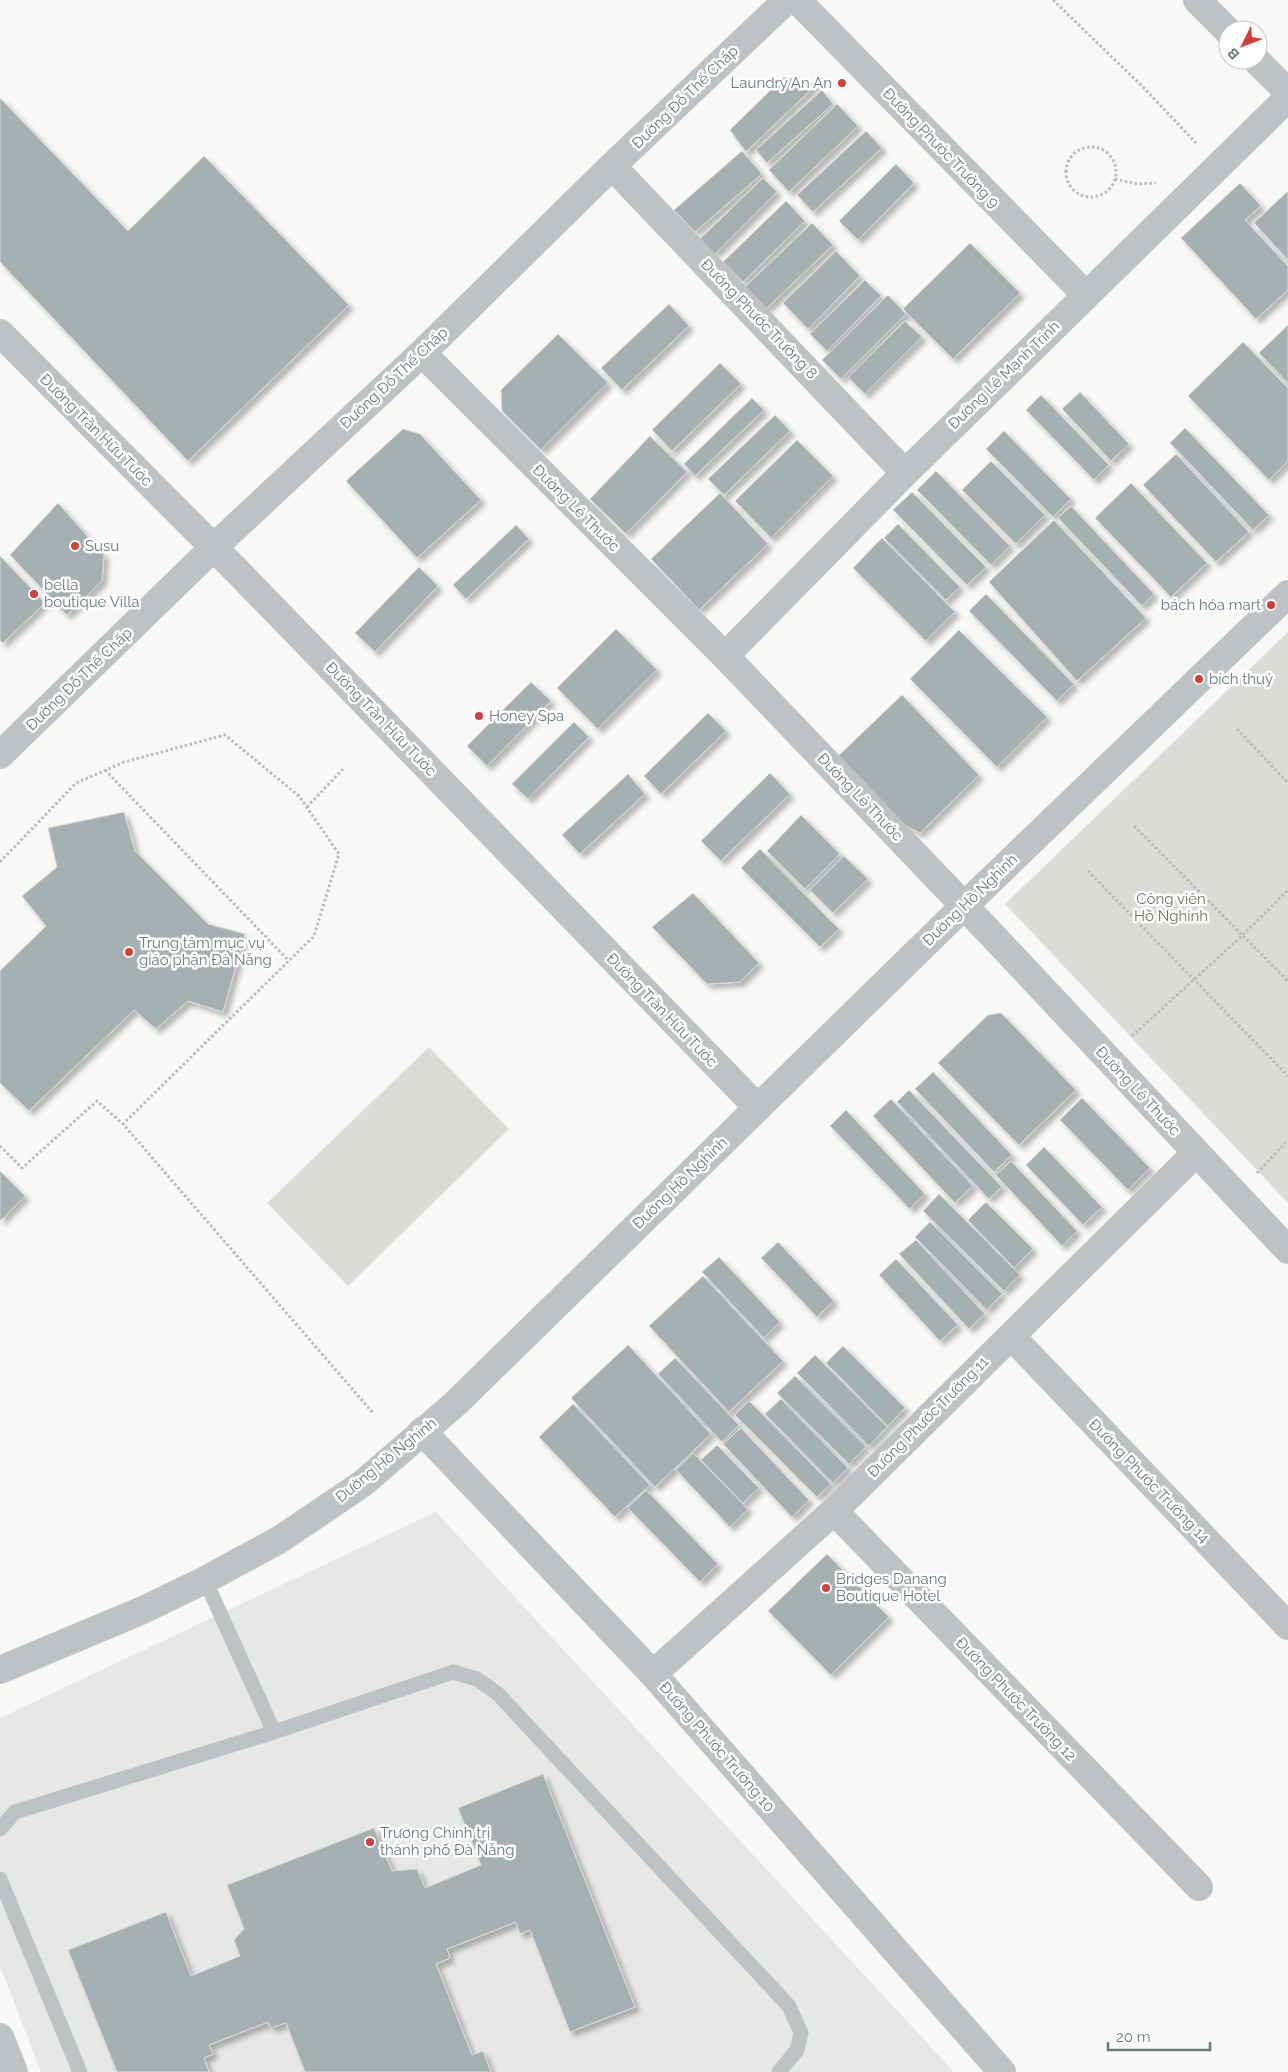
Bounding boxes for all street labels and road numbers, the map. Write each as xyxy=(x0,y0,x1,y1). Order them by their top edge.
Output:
street label: Đường Đỗ Thế Chấp xyxy=(628,42,742,152)
street label: Đường Phước Trường 9 xyxy=(879,84,1003,212)
street label: Đường Phước Trường 8 xyxy=(697,255,821,383)
street label: Đường Lê Mạnh Trinh xyxy=(945,317,1063,433)
street label: Đường Đỗ Thế Chấp xyxy=(336,323,452,433)
street label: Đường Trần Hữu Tước xyxy=(36,370,156,490)
street label: Đường Lê Thước xyxy=(529,461,623,555)
street label: Đường Đỗ Thế Chấp xyxy=(22,624,136,734)
street label: Đường Trần Hữu Tước xyxy=(322,658,440,780)
street label: Đường Lê Thước xyxy=(814,749,906,845)
street label: Đường Hồ Nghinh xyxy=(919,850,1021,950)
street label: Đường Trần Hữu Tước xyxy=(603,949,721,1071)
street label: Đường Lê Thước xyxy=(1092,1043,1184,1139)
street label: Đường Hồ Nghinh xyxy=(629,1133,731,1233)
street label: Đường Phước Trường 11 xyxy=(864,1352,993,1481)
street label: Đường Hồ Nghinh xyxy=(332,1414,440,1506)
street label: Đường Phước Trường 14 xyxy=(1085,1415,1213,1547)
street label: Đường Phước Trường 12 xyxy=(952,1633,1080,1765)
street label: Đường Phước Trường 10 xyxy=(656,1678,778,1816)

